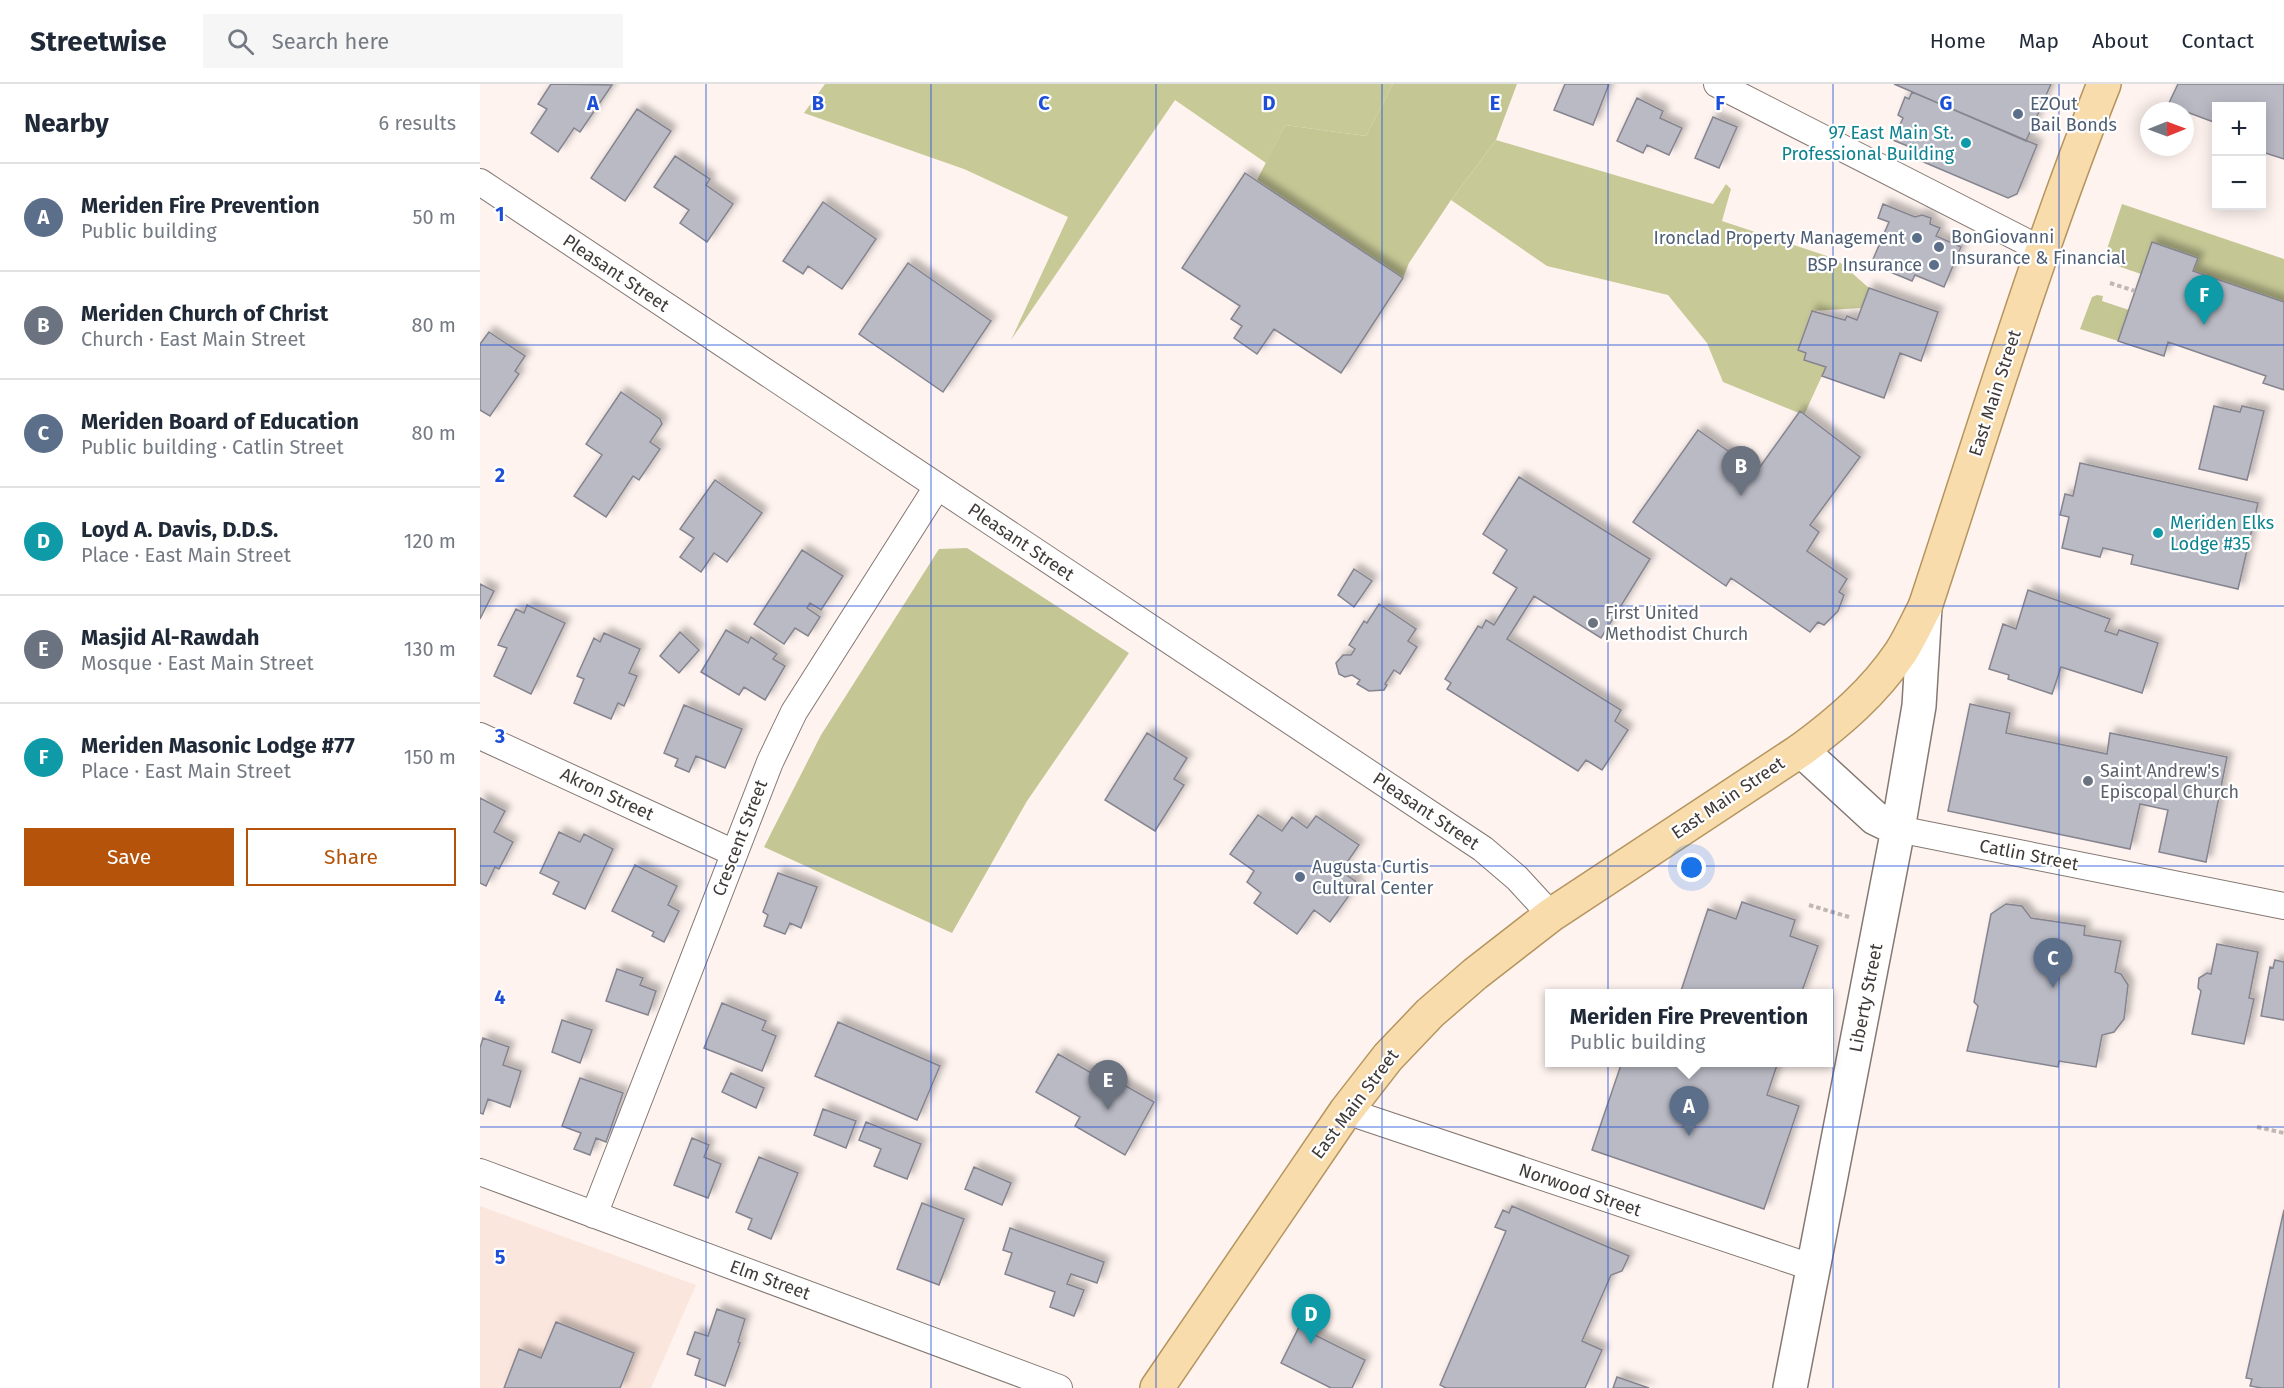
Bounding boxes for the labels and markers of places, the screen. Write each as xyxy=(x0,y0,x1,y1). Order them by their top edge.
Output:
place label: EZOut Bail Bonds xyxy=(2030,93,2117,136)
marker: EZOut Bail Bonds xyxy=(2011,107,2025,121)
place label: 97 East Main St. Professional Building xyxy=(1781,122,1955,165)
marker: 97 East Main St. Professional Building xyxy=(1959,136,1973,150)
place label: BonGiovanni Insurance & Financial xyxy=(1951,226,2126,269)
place label: Ironclad Property Management xyxy=(1653,227,1905,249)
marker: Ironclad Property Management xyxy=(1910,231,1924,245)
marker: BonGiovanni Insurance & Financial xyxy=(1932,240,1946,254)
place label: BSP Insurance xyxy=(1807,254,1922,276)
marker: BSP Insurance xyxy=(1927,258,1941,272)
pin: F xyxy=(2184,276,2224,325)
pin: B xyxy=(1722,446,1760,496)
place label: Meriden Elks Lodge #35 xyxy=(2170,512,2274,555)
marker: Meriden Elks Lodge #35 xyxy=(2151,526,2165,540)
place label: First United Methodist Church xyxy=(1605,602,1748,645)
marker: First United Methodist Church xyxy=(1586,616,1600,630)
place label: Saint Andrew's Episcopal Church xyxy=(2100,760,2239,803)
marker: Saint Andrew's Episcopal Church xyxy=(2081,774,2095,788)
place label: Augusta Curtis Cultural Center xyxy=(1312,856,1434,899)
marker: Augusta Curtis Cultural Center xyxy=(1293,870,1307,884)
pin: C xyxy=(2034,938,2072,988)
pin: E xyxy=(1088,1060,1128,1110)
pin: A xyxy=(1670,1086,1708,1136)
pin: D xyxy=(1292,1294,1330,1344)

